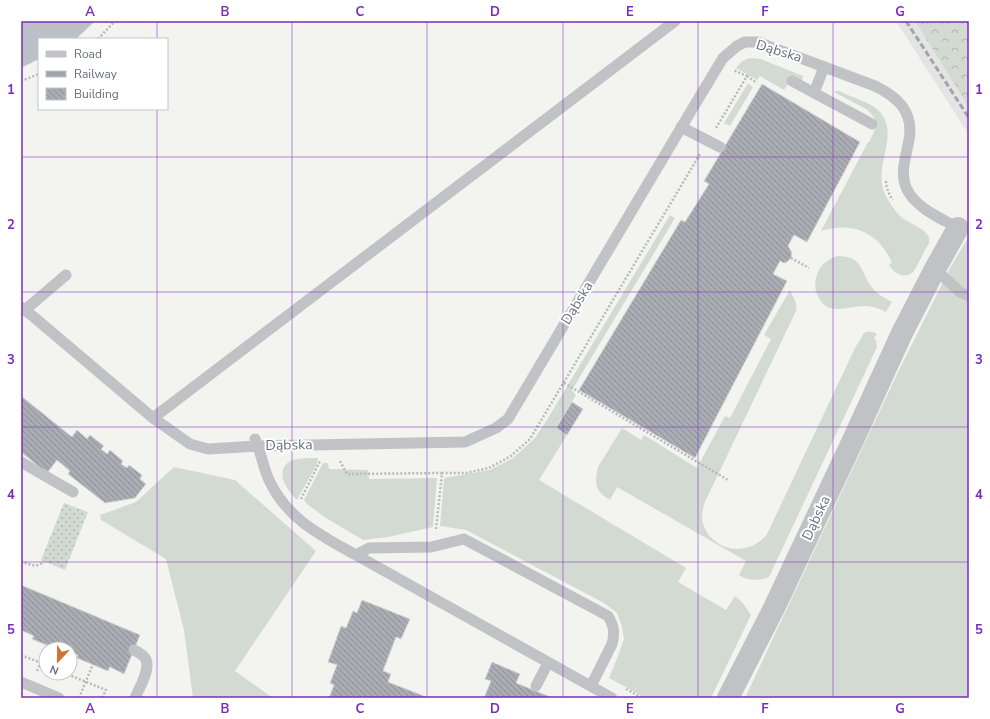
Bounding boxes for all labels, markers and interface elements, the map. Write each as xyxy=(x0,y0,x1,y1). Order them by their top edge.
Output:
text: A xyxy=(85,3,95,21)
text: B xyxy=(221,3,230,21)
text: C xyxy=(356,3,365,21)
text: D xyxy=(490,3,500,21)
text: E xyxy=(626,3,634,21)
text: F xyxy=(761,3,769,21)
text: G xyxy=(895,3,905,21)
street label: Dąbska xyxy=(754,35,804,67)
legend xyxy=(38,38,168,110)
text: Road xyxy=(74,46,102,62)
text: Railway xyxy=(74,66,118,82)
text: 1 xyxy=(7,81,15,99)
text: 1 xyxy=(975,81,983,99)
text: Building xyxy=(74,86,119,102)
text: 2 xyxy=(7,216,15,234)
text: 2 xyxy=(975,216,983,234)
street label: Dąbska xyxy=(557,278,597,328)
text: 3 xyxy=(7,351,15,369)
text: 3 xyxy=(975,351,983,369)
street label: Dąbska xyxy=(265,435,313,455)
text: 4 xyxy=(7,486,15,504)
text: 4 xyxy=(975,486,983,504)
street label: Dąbska xyxy=(797,493,835,543)
text: 5 xyxy=(7,621,15,639)
text: 5 xyxy=(975,621,983,639)
north arrow xyxy=(38,641,78,681)
text: N xyxy=(48,661,61,678)
text: A xyxy=(85,700,95,718)
text: B xyxy=(221,700,230,718)
text: C xyxy=(356,700,365,718)
text: D xyxy=(490,700,500,718)
text: E xyxy=(626,700,634,718)
text: F xyxy=(761,700,769,718)
text: G xyxy=(895,700,905,718)

